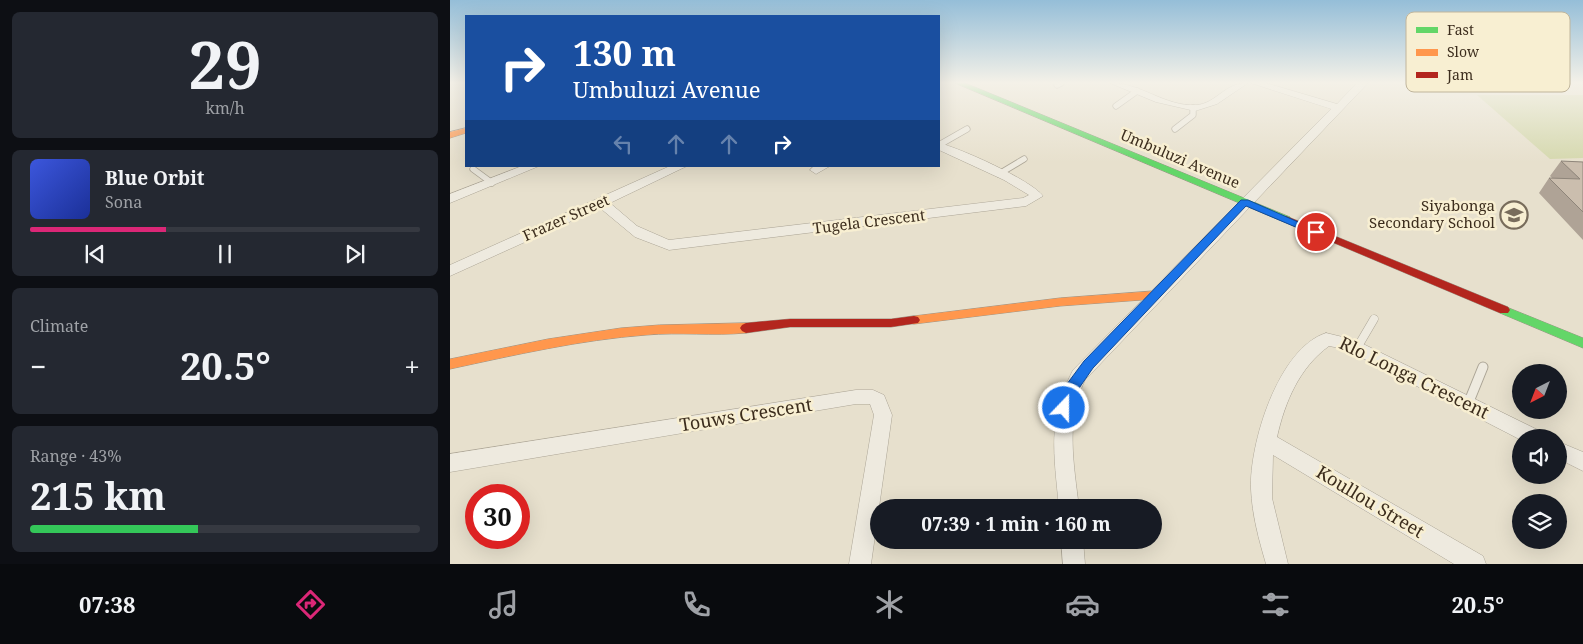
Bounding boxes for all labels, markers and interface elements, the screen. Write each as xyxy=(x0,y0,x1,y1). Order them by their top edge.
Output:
legend xyxy=(1406,12,1570,92)
text: 29 xyxy=(188,20,262,108)
text: Fast xyxy=(1447,20,1474,39)
text: 130 m xyxy=(573,29,676,76)
icon: right xyxy=(490,35,555,100)
text: Slow xyxy=(1447,42,1480,61)
text: Jam xyxy=(1446,65,1473,84)
text: Umbuluzi Avenue xyxy=(573,74,760,104)
text: km/h xyxy=(205,97,245,119)
street label: Umbuluzi Avenue xyxy=(1118,124,1243,192)
icon: left xyxy=(609,130,637,158)
icon: ahead xyxy=(662,130,690,158)
icon: ahead xyxy=(715,130,743,158)
icon: right xyxy=(768,130,796,158)
text: Blue Orbit xyxy=(105,165,205,191)
street label: Frazer Street xyxy=(519,189,612,245)
text: Sona xyxy=(105,191,142,213)
place label: Siyabonga Secondary School xyxy=(1369,195,1495,232)
school or university icon: Siyabonga Secondary School xyxy=(1499,200,1529,230)
street label: Tugela Crescent xyxy=(811,204,926,238)
pin xyxy=(1295,211,1337,253)
icon: arrive xyxy=(1302,218,1330,246)
icon: previous xyxy=(81,240,109,268)
icon: pause xyxy=(211,240,239,268)
icon: next xyxy=(341,240,369,268)
text: Climate xyxy=(30,315,88,337)
street label: Rlo Longa Crescent xyxy=(1336,330,1493,424)
text: 20.5° xyxy=(180,339,271,391)
text: − xyxy=(30,347,46,385)
text: + xyxy=(404,347,420,385)
north arrow xyxy=(1512,364,1568,419)
map controls xyxy=(1512,364,1567,549)
position arrow xyxy=(1037,381,1089,433)
street label: Touws Crescent xyxy=(678,392,814,436)
button: sound xyxy=(1512,429,1567,484)
text: Range · 43% xyxy=(30,445,122,467)
street label: Koullou Street xyxy=(1312,459,1429,543)
text: 215 km xyxy=(30,469,166,521)
speed limit sign: 30 xyxy=(465,484,530,549)
button: layers xyxy=(1512,494,1567,549)
text: 07:39 · 1 min · 160 m xyxy=(921,511,1111,537)
icon: directions xyxy=(293,587,328,622)
icon: music xyxy=(486,587,521,622)
icon: phone xyxy=(679,587,714,622)
icon: climate xyxy=(872,587,907,622)
icon: car xyxy=(1065,587,1100,622)
icon: filters xyxy=(1258,587,1293,622)
text: 07:38 xyxy=(79,589,135,619)
text: 20.5° xyxy=(1451,589,1504,619)

